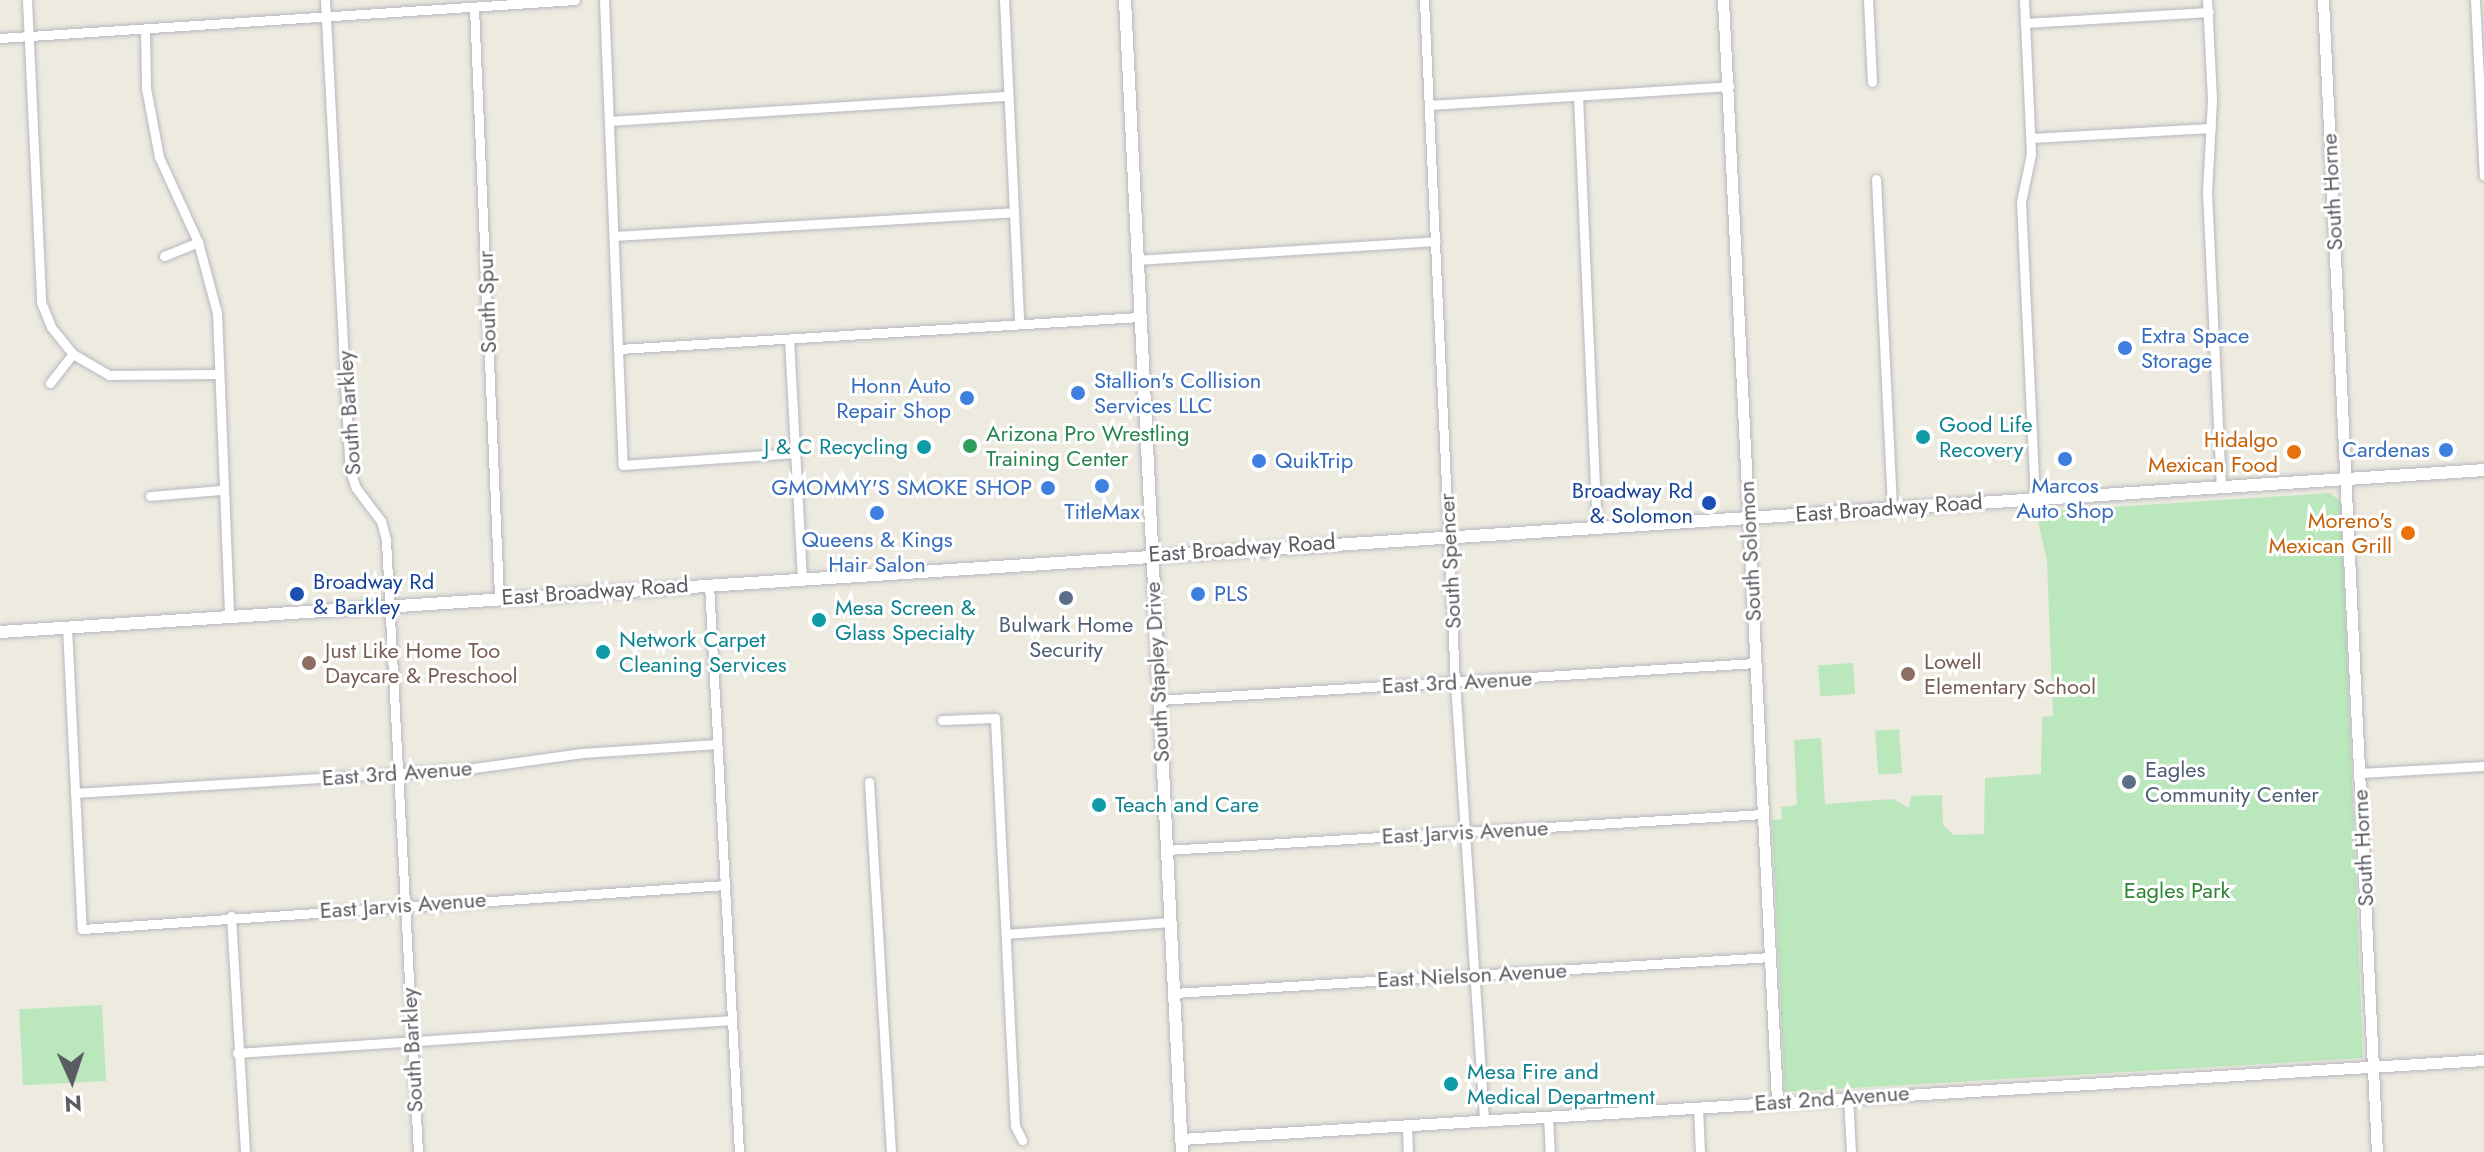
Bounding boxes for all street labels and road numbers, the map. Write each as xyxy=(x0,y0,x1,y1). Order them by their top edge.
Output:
street label: South Horne xyxy=(2316,133,2348,251)
street label: South Spur xyxy=(472,250,502,354)
street label: South Barkley xyxy=(331,350,367,476)
street label: South Solomon xyxy=(1733,480,1767,622)
street label: East Broadway Road xyxy=(1795,488,1983,528)
street label: South Spencer xyxy=(1433,492,1467,630)
street label: East Broadway Road xyxy=(1148,528,1336,568)
street label: East Broadway Road xyxy=(501,571,689,611)
street label: South Stapley Drive xyxy=(1139,581,1175,763)
street label: East 3rd Avenue xyxy=(1381,665,1533,699)
street label: East 3rd Avenue xyxy=(321,755,473,791)
street label: South Horne xyxy=(2347,789,2379,907)
street label: East Jarvis Avenue xyxy=(1381,814,1549,850)
street label: East Jarvis Avenue xyxy=(319,886,487,924)
street label: East Nielson Avenue xyxy=(1376,957,1568,993)
street label: South Barkley xyxy=(396,987,428,1113)
street label: East 2nd Avenue xyxy=(1754,1079,1910,1117)

